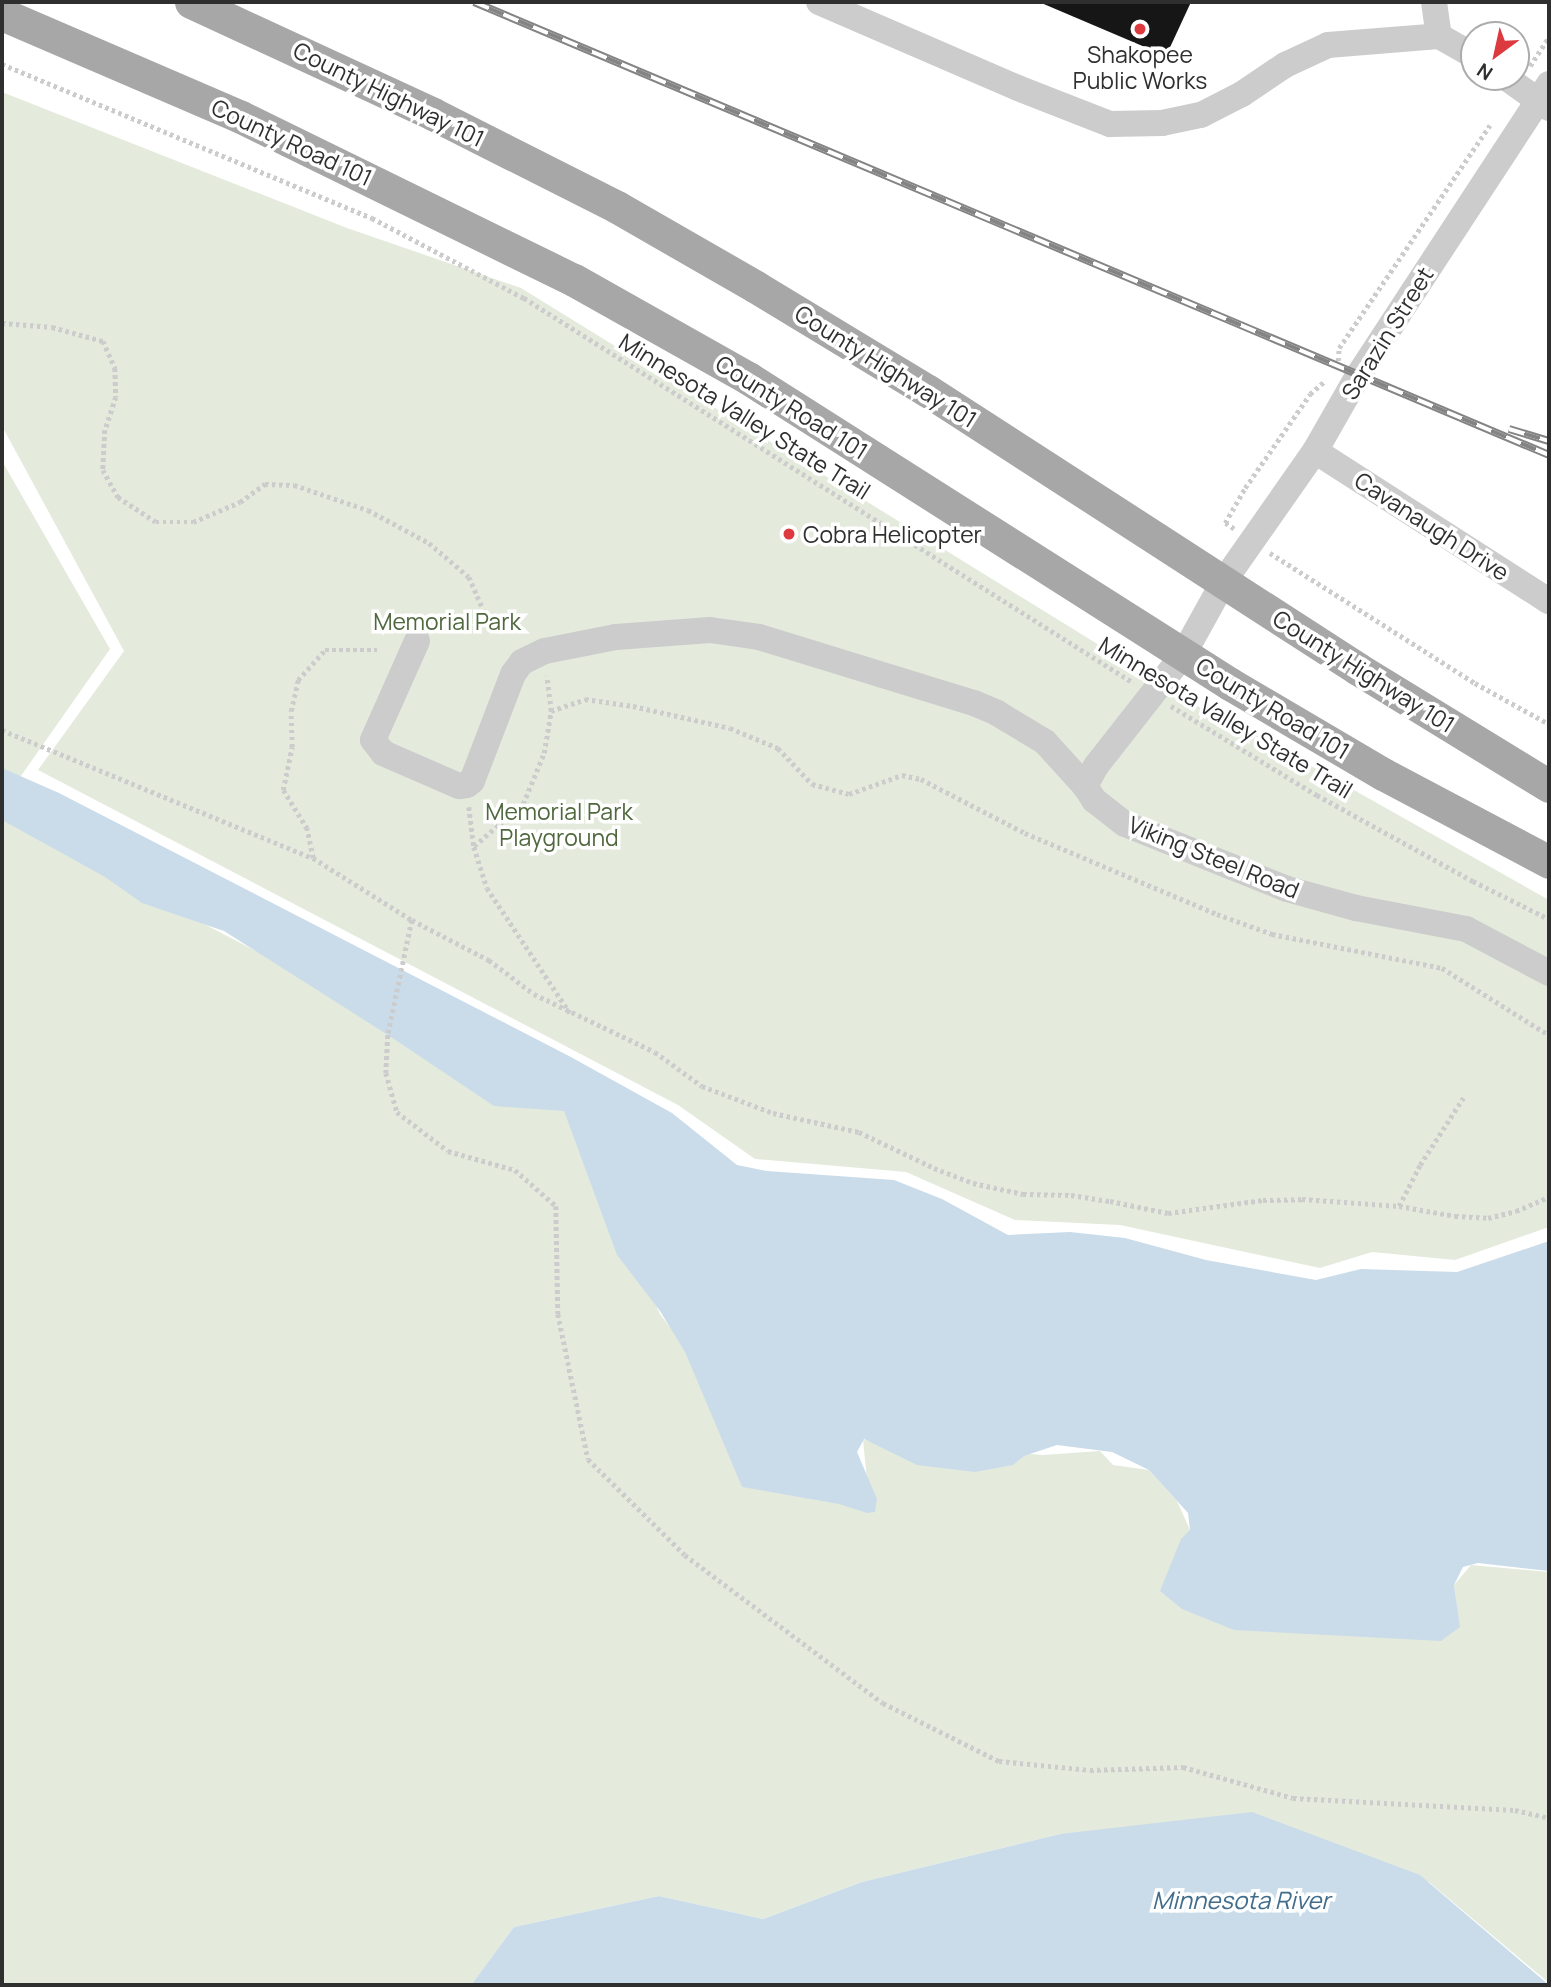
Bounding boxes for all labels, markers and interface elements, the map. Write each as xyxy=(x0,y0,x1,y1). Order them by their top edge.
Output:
marker: Shakopee Public Works xyxy=(1132,21,1148,37)
north arrow xyxy=(1460,21,1530,91)
street label: County Highway 101 xyxy=(289,36,489,152)
place label: Shakopee Public Works xyxy=(1073,40,1207,94)
text: N xyxy=(1472,57,1497,87)
street label: County Road 101 xyxy=(207,93,377,191)
street label: Sarazin Street xyxy=(1335,262,1439,404)
street label: County Highway 101 xyxy=(790,299,982,433)
street label: Minnesota Valley State Trail xyxy=(614,327,876,505)
street label: County Road 101 xyxy=(711,349,873,465)
street label: Cavanaugh Drive xyxy=(1350,466,1514,586)
place label: Cobra Helicopter xyxy=(803,520,982,548)
marker: Cobra Helicopter xyxy=(781,526,797,542)
street label: County Highway 101 xyxy=(1268,604,1460,738)
park label: Memorial Park xyxy=(373,607,521,635)
street label: Minnesota Valley State Trail xyxy=(1094,630,1358,804)
street label: County Road 101 xyxy=(1191,651,1355,765)
park label: Memorial Park Playground xyxy=(485,797,633,851)
street label: Viking Steel Road xyxy=(1125,810,1303,904)
water label: Minnesota River xyxy=(1152,1886,1330,1914)

